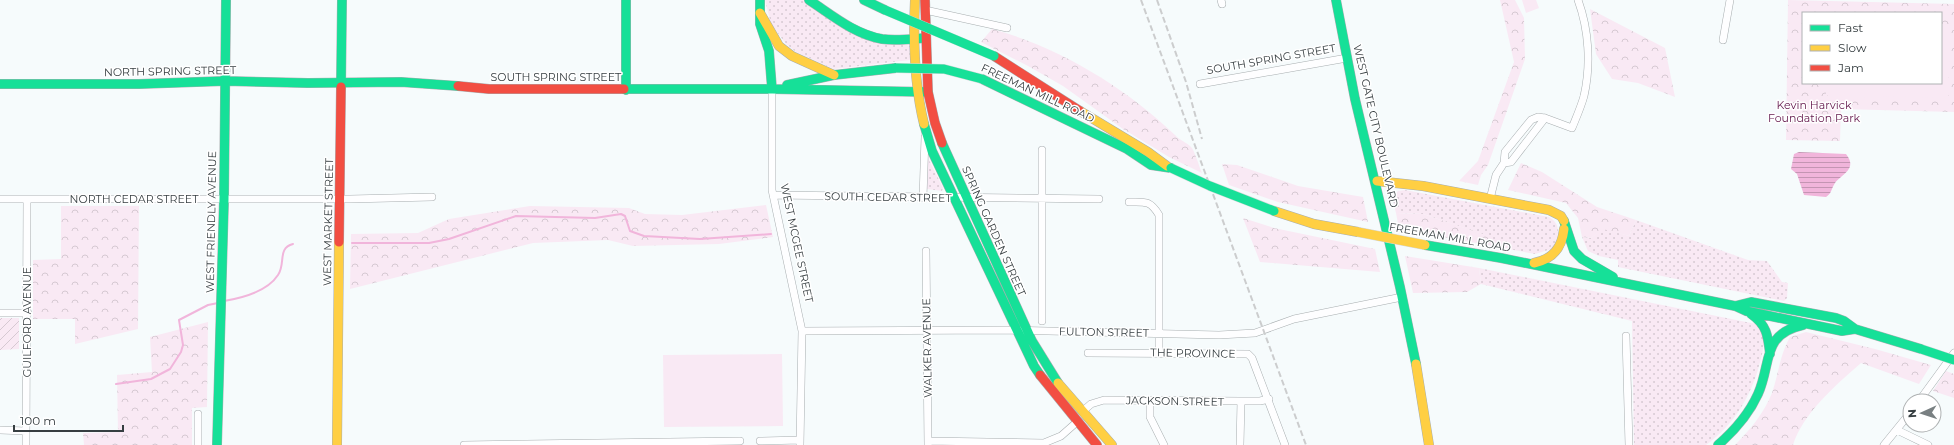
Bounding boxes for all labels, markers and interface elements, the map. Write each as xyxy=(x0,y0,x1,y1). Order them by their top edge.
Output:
legend xyxy=(1802,12,1942,84)
text: Fast xyxy=(1838,20,1863,35)
text: Slow xyxy=(1838,40,1867,55)
street label: SOUTH SPRING STREET xyxy=(1205,41,1337,77)
street label: WEST GATE CITY BOULEVARD xyxy=(1350,43,1402,209)
text: Jam xyxy=(1837,60,1864,75)
street label: FREEMAN MILL ROAD xyxy=(979,61,1097,125)
street label: NORTH SPRING STREET xyxy=(104,63,237,79)
street label: SOUTH SPRING STREET xyxy=(491,70,622,84)
park label: Kevin Harvick Foundation Park xyxy=(1768,98,1861,125)
street label: WEST FRIENDLY AVENUE xyxy=(203,151,219,293)
street label: WEST MARKET STREET xyxy=(320,157,336,286)
street label: SPRING GARDEN STREET xyxy=(959,164,1029,299)
street label: WEST MCGEE STREET xyxy=(778,182,817,304)
street label: SOUTH CEDAR STREET xyxy=(824,189,953,205)
street label: NORTH CEDAR STREET xyxy=(70,192,199,206)
street label: FREEMAN MILL ROAD xyxy=(1388,219,1512,255)
street label: GUILFORD AVENUE xyxy=(20,267,34,377)
street label: WALKER AVENUE xyxy=(919,298,935,398)
street label: FULTON STREET xyxy=(1059,324,1150,340)
street label: THE PROVINCE xyxy=(1150,345,1236,361)
street label: JACKSON STREET xyxy=(1125,393,1225,409)
north arrow xyxy=(1902,393,1942,433)
scale bar xyxy=(14,407,123,433)
text: N xyxy=(1905,409,1919,418)
text: 100 m xyxy=(20,413,56,428)

